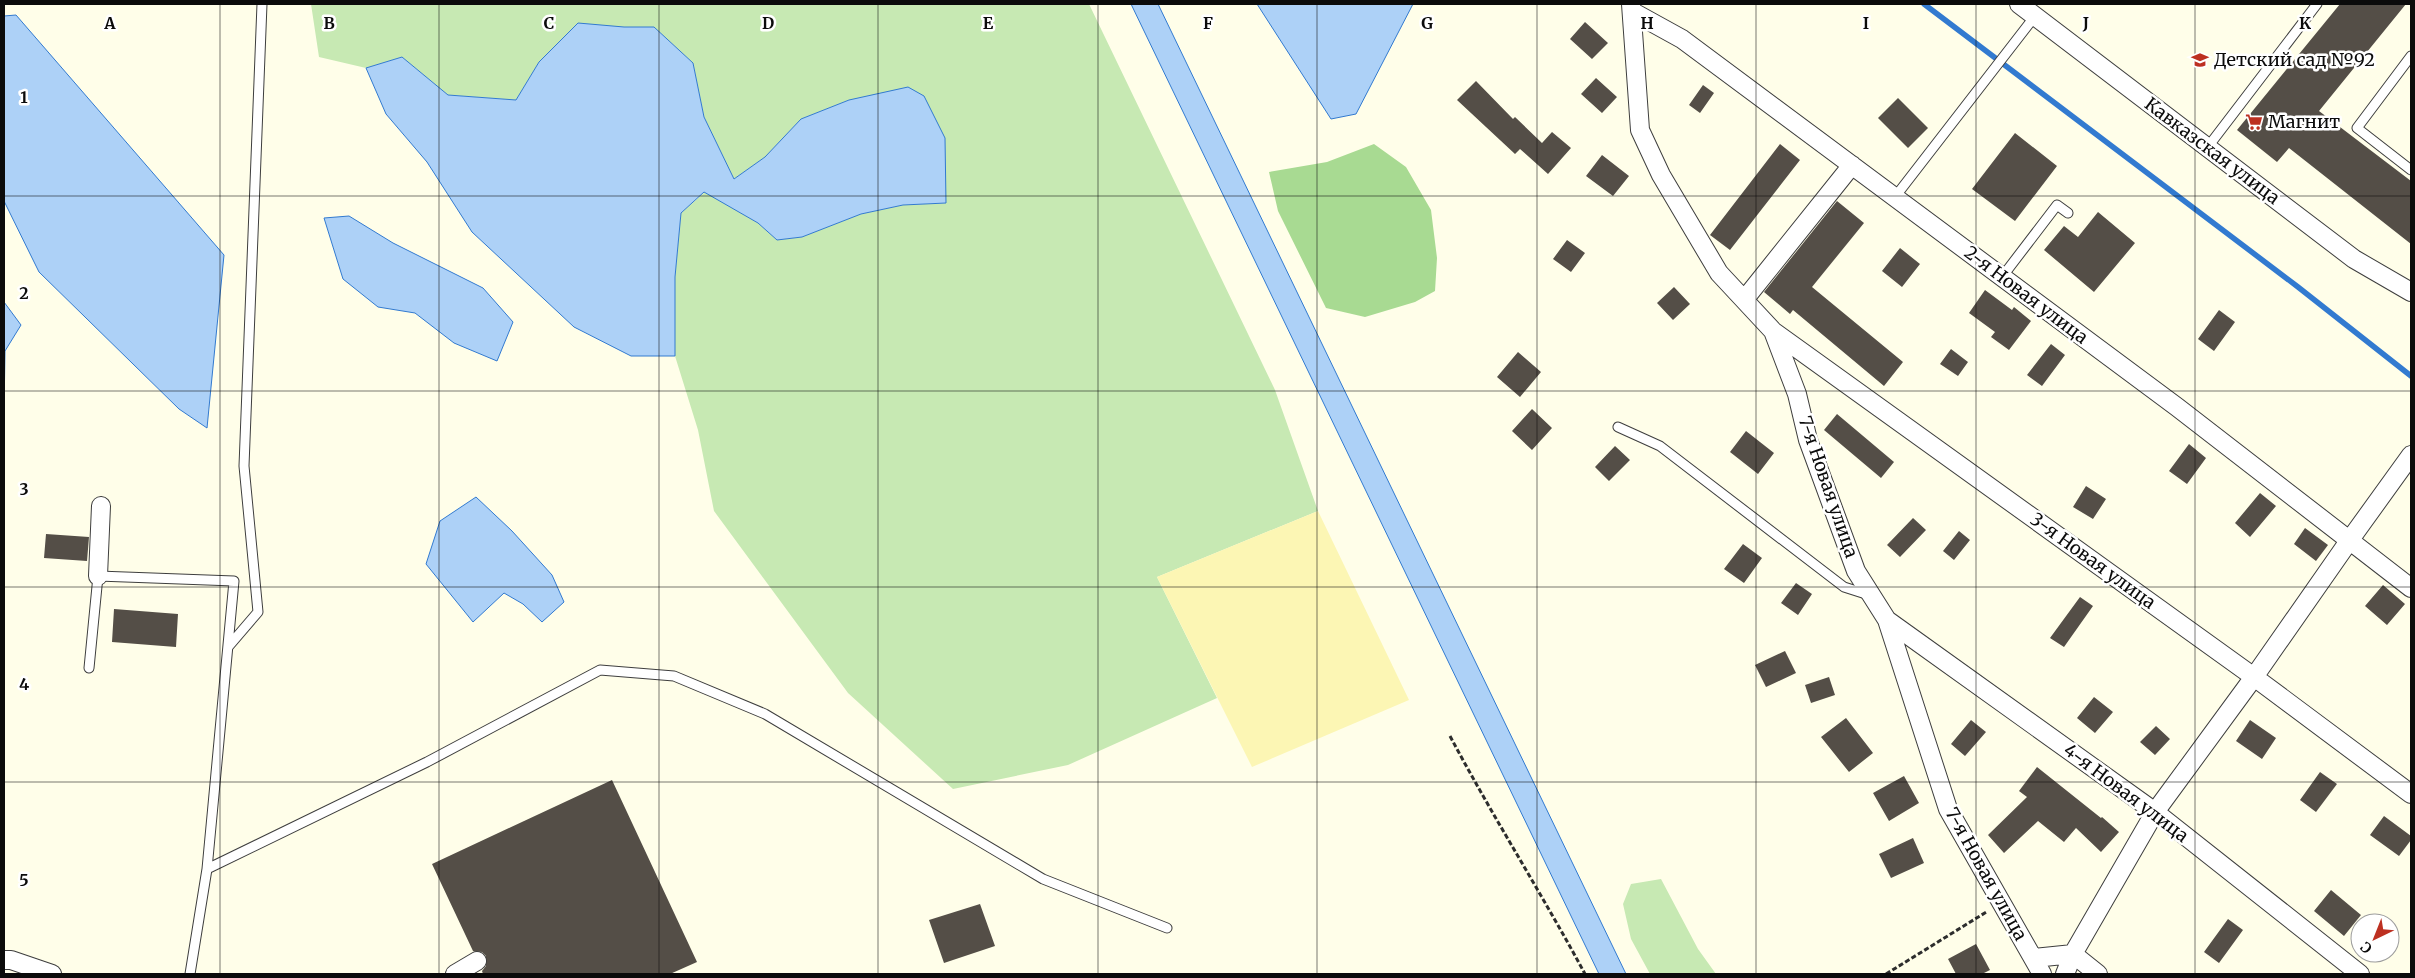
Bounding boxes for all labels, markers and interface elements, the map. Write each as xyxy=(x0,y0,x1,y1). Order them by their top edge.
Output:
text: A xyxy=(103,13,116,33)
text: B xyxy=(323,13,335,33)
text: C xyxy=(544,13,554,33)
text: D xyxy=(762,13,774,33)
text: E xyxy=(983,13,994,33)
text: F xyxy=(1203,13,1213,33)
text: G xyxy=(1421,13,1433,33)
text: H xyxy=(1640,13,1654,33)
text: I xyxy=(1863,13,1869,33)
text: J xyxy=(2082,13,2089,33)
text: K xyxy=(2299,13,2311,33)
place label: Детский сад №92 xyxy=(2214,48,2375,71)
school or university icon: Детский сад №92 xyxy=(2190,50,2210,70)
text: 1 xyxy=(20,87,28,107)
street label: Кавказская улица xyxy=(2140,92,2285,209)
place label: Магнит xyxy=(2268,110,2340,133)
supermarket icon: Магнит xyxy=(2244,112,2264,132)
street label: 2-я Новая улица xyxy=(1960,241,2093,349)
text: 2 xyxy=(19,283,29,303)
street label: 7-я Новая улица xyxy=(1793,413,1864,561)
text: 3 xyxy=(19,479,29,499)
street label: 3-я Новая улица xyxy=(2026,507,2161,614)
text: 4 xyxy=(19,674,29,694)
street label: 4-я Новая улица xyxy=(2059,738,2193,847)
street label: 7-я Новая улица xyxy=(1940,803,2033,945)
text: 5 xyxy=(19,870,29,890)
north arrow xyxy=(2350,913,2400,963)
text: С xyxy=(2357,938,2376,957)

